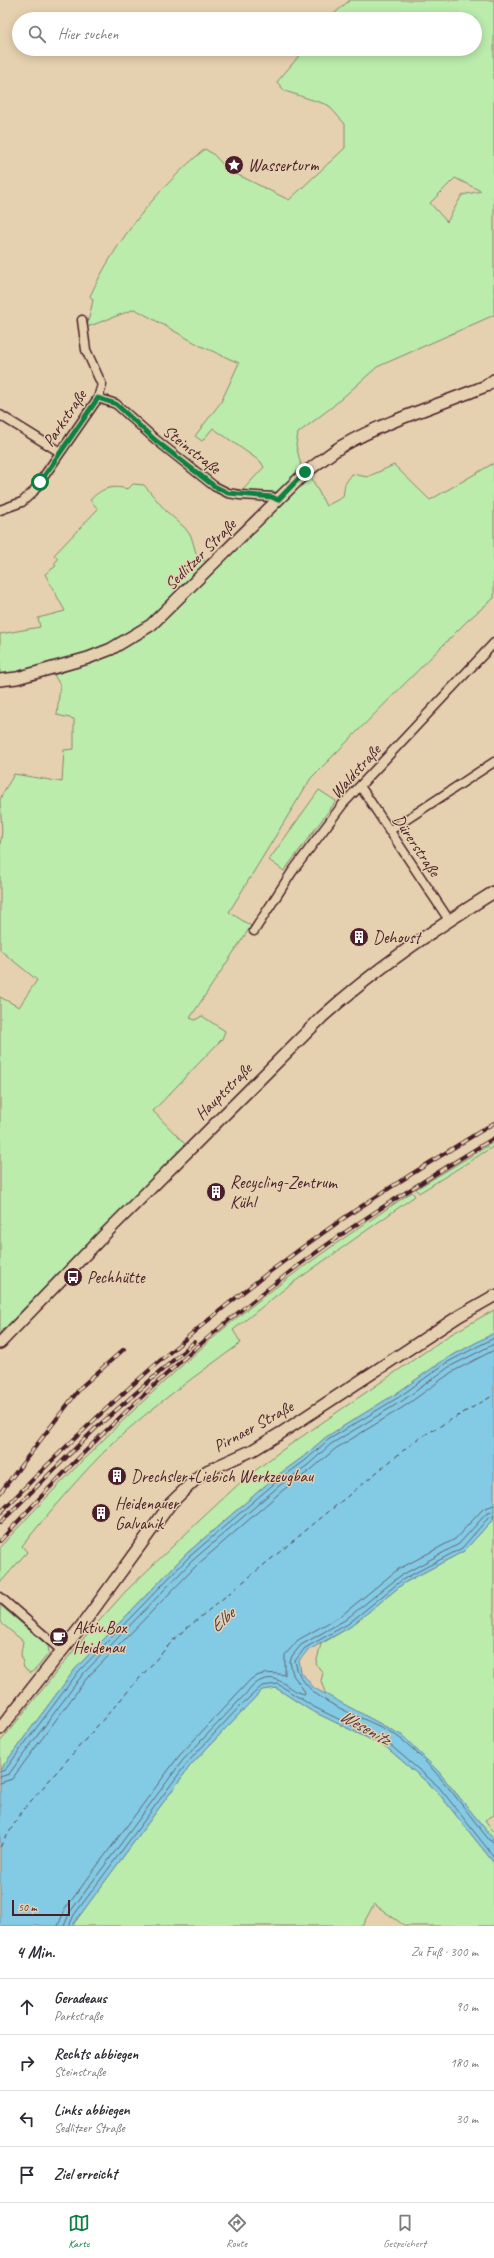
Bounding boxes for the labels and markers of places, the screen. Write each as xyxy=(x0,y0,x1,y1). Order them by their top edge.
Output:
place icon: Wasserturm xyxy=(223,154,245,176)
place label: Wasserturm xyxy=(248,155,319,176)
building icon: Dehoust xyxy=(348,926,370,948)
place label: Dehoust xyxy=(373,927,422,948)
place label: Recycling-Zentrum Kühl xyxy=(230,1172,338,1213)
building icon: Recycling-Zentrum Kühl xyxy=(205,1181,227,1203)
bus stop icon: Pechhütte xyxy=(62,1266,84,1288)
place label: Pechhütte xyxy=(87,1267,146,1288)
building icon: Drechsler+Liebich Werkzeugbau xyxy=(106,1465,128,1487)
place label: Drechsler+Liebich Werkzeugbau xyxy=(131,1466,315,1487)
place label: Heidenauer Galvanik xyxy=(115,1493,180,1534)
building icon: Heidenauer Galvanik xyxy=(90,1502,112,1524)
place label: Aktiv.Box Heidenau xyxy=(73,1617,127,1658)
cafe icon: Aktiv.Box Heidenau xyxy=(48,1626,70,1648)

